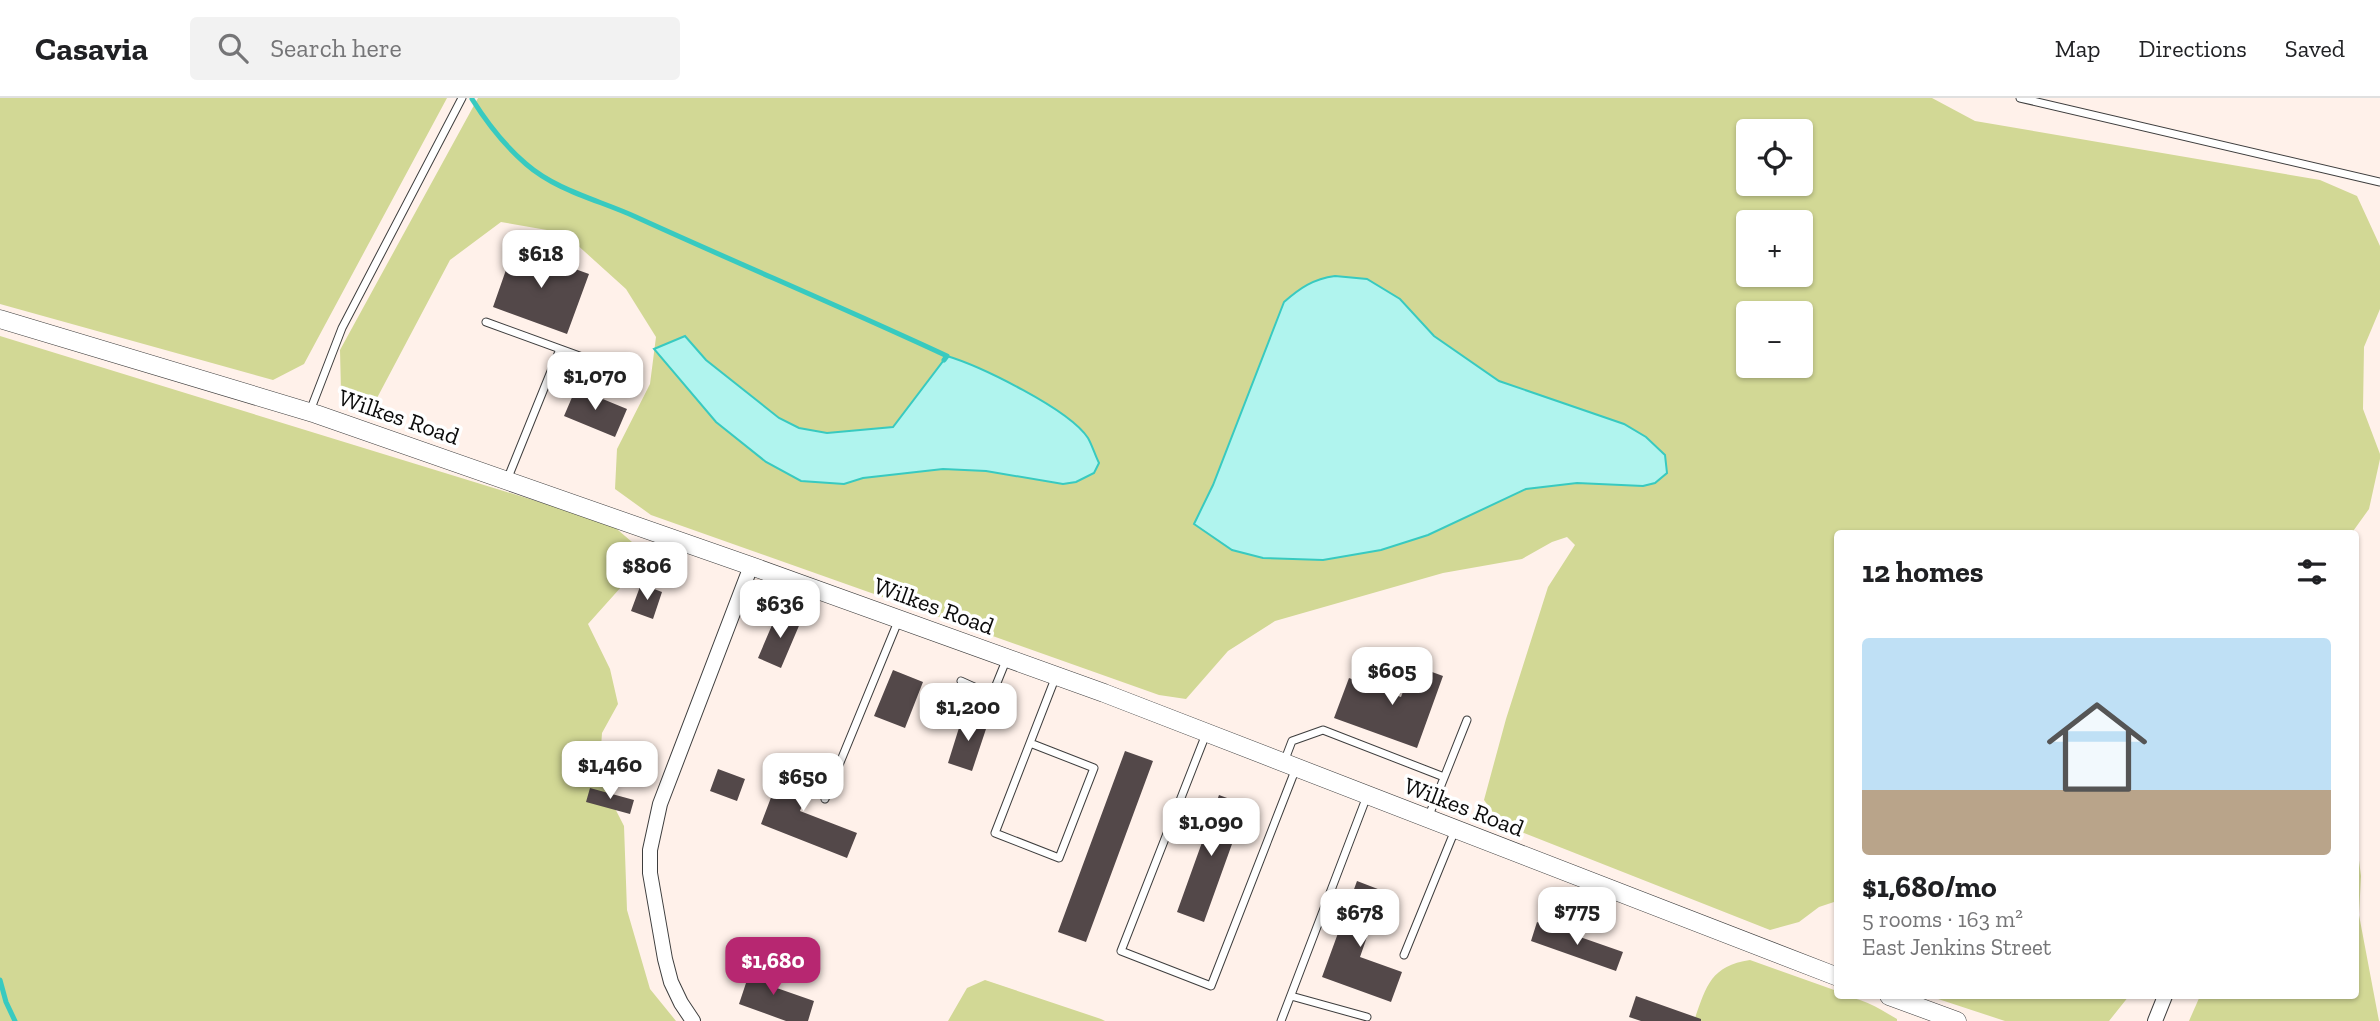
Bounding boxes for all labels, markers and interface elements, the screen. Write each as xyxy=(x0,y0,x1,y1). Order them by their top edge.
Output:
search box xyxy=(190,17,680,80)
text: Casavia xyxy=(35,29,148,68)
icon: search xyxy=(214,29,252,67)
text: Search here xyxy=(270,32,402,64)
text: Map xyxy=(2055,34,2101,63)
text: Directions xyxy=(2139,34,2247,63)
text: Saved xyxy=(2285,34,2345,63)
map controls xyxy=(1736,119,1813,378)
button: locate xyxy=(1736,119,1813,196)
button: + xyxy=(1736,210,1813,287)
pin: $618 xyxy=(500,230,582,290)
text: $618 xyxy=(518,239,564,267)
button: − xyxy=(1736,301,1813,378)
pin: $1,070 xyxy=(538,352,652,412)
text: $1,070 xyxy=(563,361,627,389)
street label: Wilkes Road xyxy=(335,382,463,451)
pin: $806 xyxy=(606,542,688,602)
text: $806 xyxy=(622,551,672,579)
icon: filters xyxy=(2293,553,2331,591)
text: 12 homes xyxy=(1862,554,1984,590)
street label: Wilkes Road xyxy=(870,570,998,641)
pin: $636 xyxy=(739,580,821,640)
text: $636 xyxy=(756,589,804,617)
pin: $605 xyxy=(1351,648,1433,707)
text: $605 xyxy=(1368,656,1416,684)
pin: $1,200 xyxy=(911,684,1025,743)
icon: home xyxy=(2034,684,2160,810)
text: $1,200 xyxy=(936,692,1000,720)
pin: $1,460 xyxy=(553,742,667,801)
text: $1,460 xyxy=(578,750,642,778)
pin: $650 xyxy=(762,754,844,813)
text: $650 xyxy=(779,762,827,790)
street label: Wilkes Road xyxy=(1400,770,1528,843)
pin: $1,090 xyxy=(1154,798,1268,858)
text: $1,090 xyxy=(1179,807,1243,835)
text: $1,680/mo xyxy=(1862,869,1997,905)
pin: $775 xyxy=(1536,888,1618,947)
pin: $678 xyxy=(1319,890,1401,949)
text: $775 xyxy=(1554,896,1600,924)
text: $678 xyxy=(1336,898,1384,926)
text: 5 rooms · 163 m² xyxy=(1862,905,2023,933)
text: East Jenkins Street xyxy=(1862,933,2051,961)
pin: $1,680 xyxy=(716,937,830,997)
text: $1,680 xyxy=(741,946,805,974)

